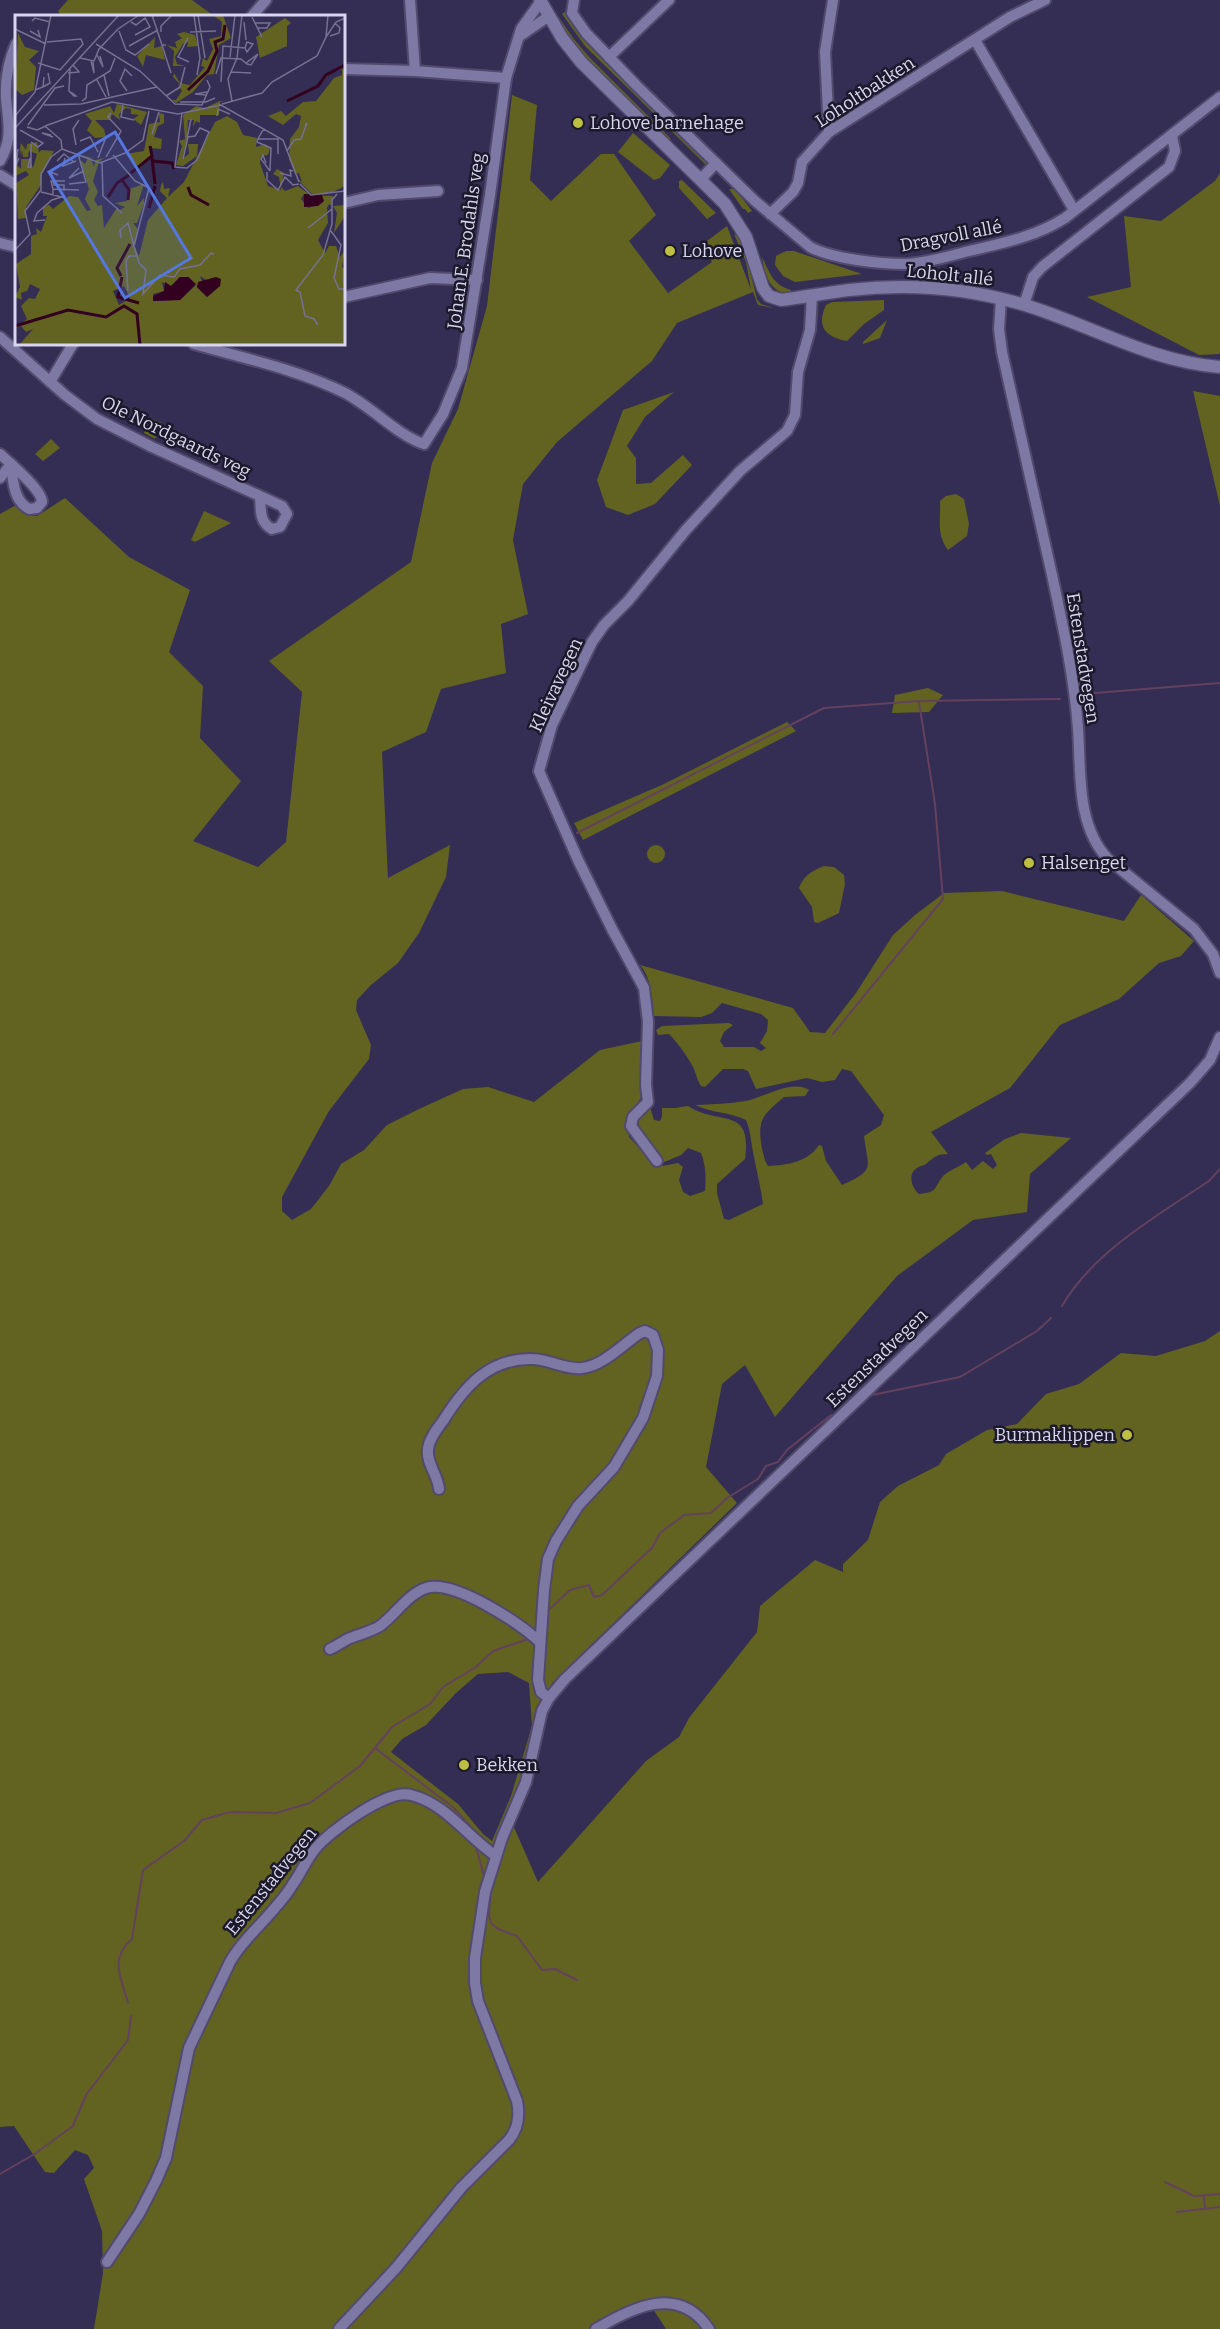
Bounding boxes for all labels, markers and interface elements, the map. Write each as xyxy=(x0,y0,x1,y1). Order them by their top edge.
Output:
inset map xyxy=(15,15,345,345)
street label: Loholtbakken xyxy=(811,51,919,132)
place label: Lohove barnehage xyxy=(590,112,744,134)
marker: Lohove barnehage xyxy=(571,116,585,130)
street label: Johan E. Brodahls veg xyxy=(443,151,489,332)
street label: Dragvoll allé xyxy=(898,215,1004,257)
place label: Lohove xyxy=(682,240,742,262)
marker: Lohove xyxy=(663,244,677,258)
street label: Loholt allé xyxy=(906,260,994,290)
street label: Ole Nordgaards veg xyxy=(98,391,254,483)
street label: Estenstadvegen xyxy=(1062,591,1104,726)
street label: Kleivavegen xyxy=(525,634,588,736)
place label: Halsenget xyxy=(1041,852,1127,874)
marker: Halsenget xyxy=(1022,856,1036,870)
street label: Estenstadvegen xyxy=(822,1304,933,1412)
place label: Burmaklippen xyxy=(995,1424,1116,1446)
marker: Burmaklippen xyxy=(1120,1428,1134,1442)
place label: Bekken xyxy=(476,1754,539,1776)
marker: Bekken xyxy=(457,1758,471,1772)
street label: Estenstadvegen xyxy=(221,1822,322,1939)

